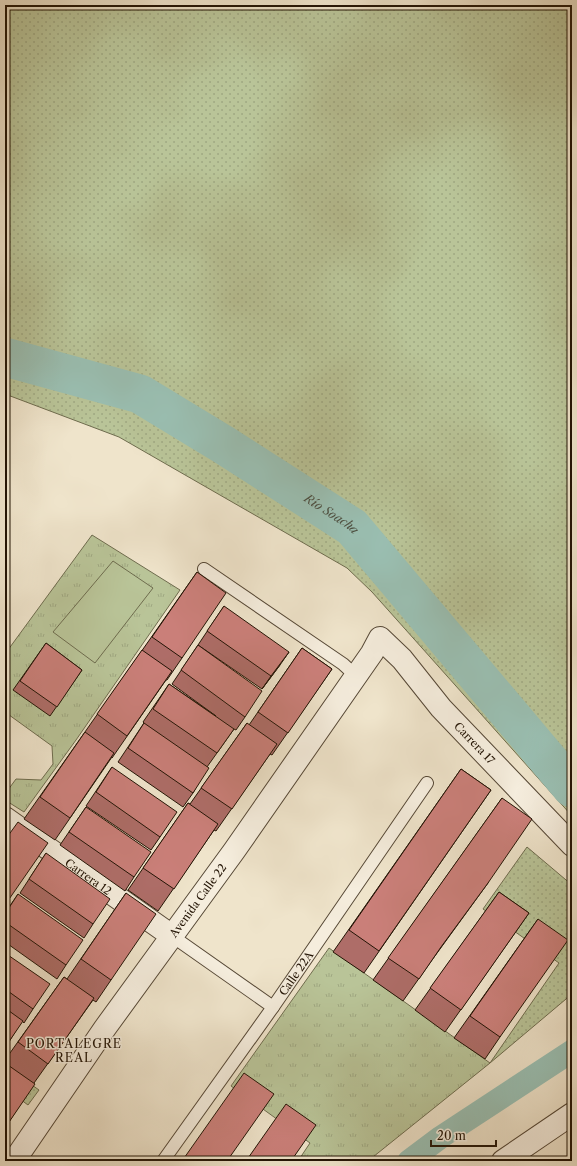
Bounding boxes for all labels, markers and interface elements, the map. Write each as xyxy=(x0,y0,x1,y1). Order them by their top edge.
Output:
water label: Río Soacha xyxy=(301,490,362,537)
street label: Carrera 17 xyxy=(451,719,498,767)
street label: Carrera 12 xyxy=(62,856,114,898)
street label: Avenida Calle 22 xyxy=(166,861,229,941)
street label: Calle 22A xyxy=(276,948,317,998)
district label: PORTALEGRE REAL xyxy=(26,1036,122,1065)
scale bar xyxy=(431,1122,496,1148)
text: 20 m xyxy=(437,1128,466,1143)

